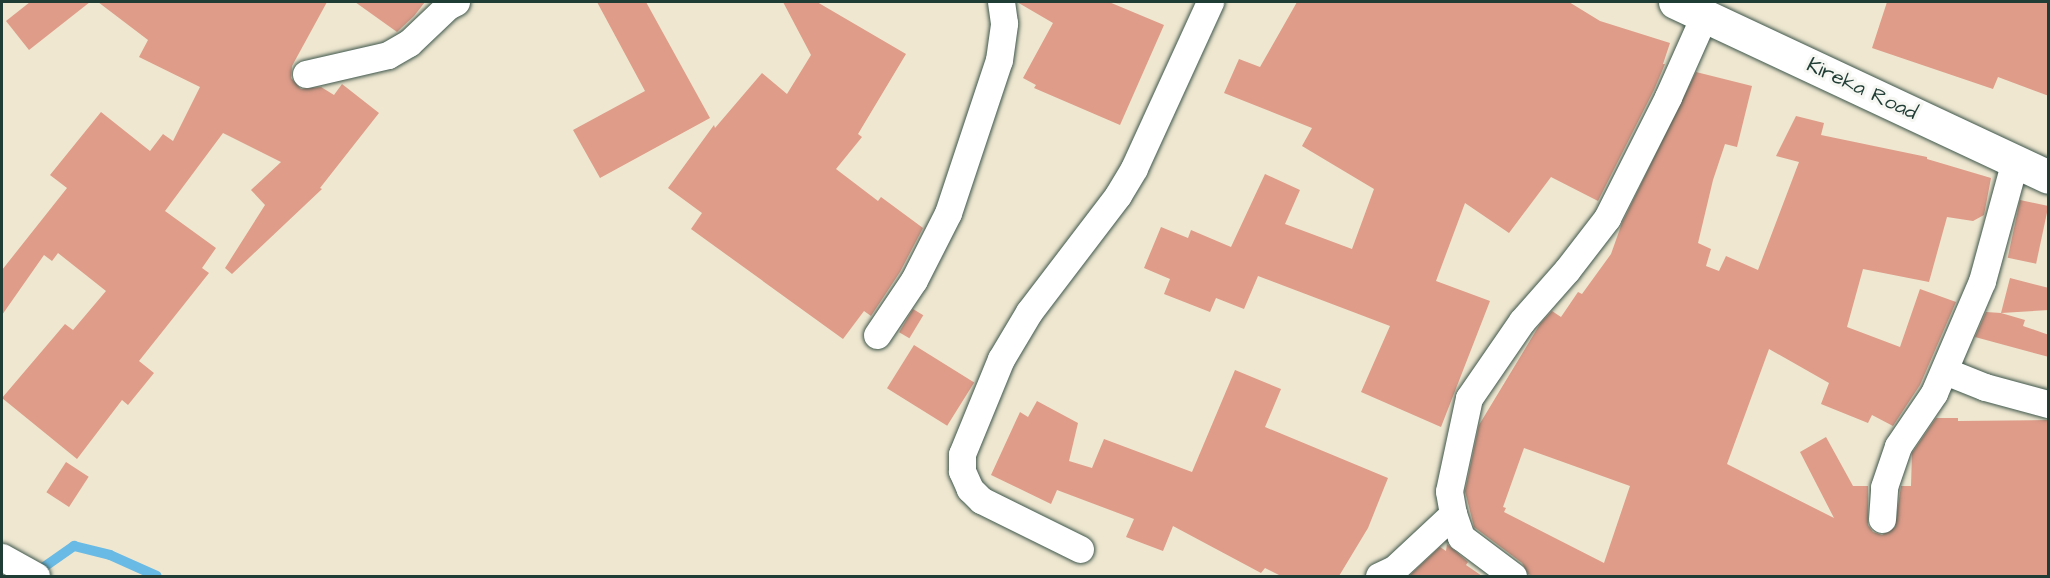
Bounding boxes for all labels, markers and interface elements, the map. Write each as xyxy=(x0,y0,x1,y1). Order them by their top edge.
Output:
street label: Kireka Road xyxy=(1803,52,1921,126)

